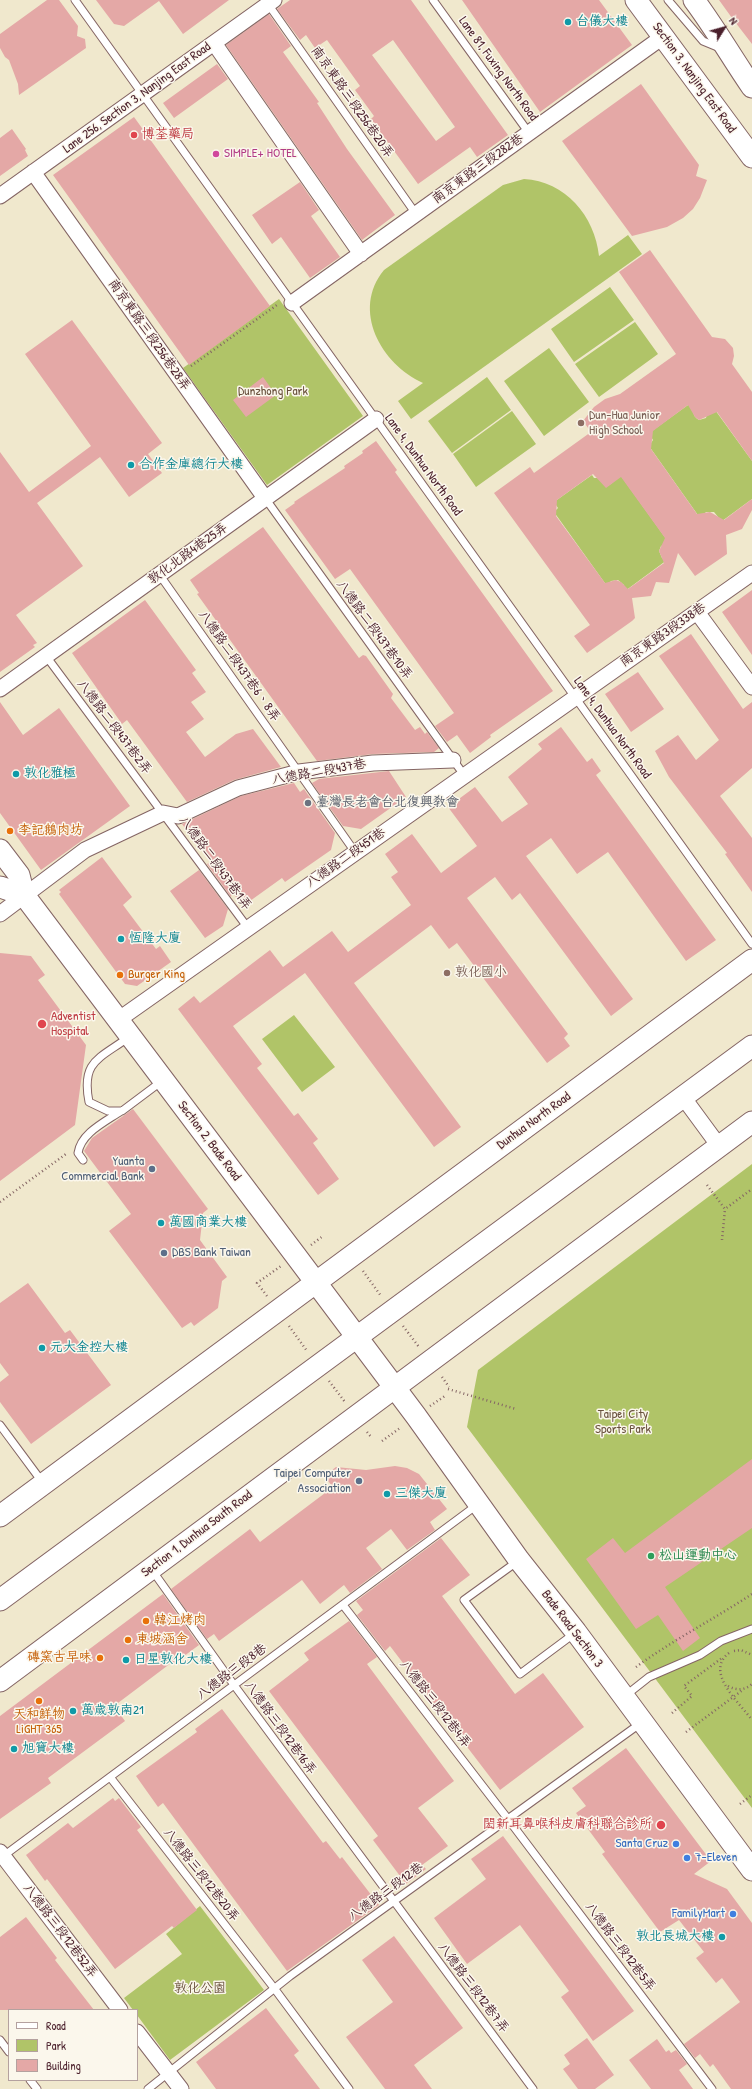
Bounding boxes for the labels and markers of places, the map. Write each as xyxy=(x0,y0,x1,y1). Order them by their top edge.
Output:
place label: 台儀大樓 xyxy=(576,14,628,30)
marker: 台儀大樓 xyxy=(563,17,573,27)
place label: 博荃藥局 xyxy=(142,127,194,143)
marker: 博荃藥局 xyxy=(129,130,139,140)
place label: SIMPLE+ HOTEL xyxy=(224,146,297,162)
marker: SIMPLE+ HOTEL xyxy=(211,149,221,159)
place label: Dun-Hua Junior High School xyxy=(589,408,660,439)
marker: Dun-Hua Junior High School xyxy=(576,418,586,428)
place label: 合作金庫總行大樓 xyxy=(139,457,243,473)
marker: 合作金庫總行大樓 xyxy=(126,460,136,470)
place label: 敦化雅極 xyxy=(24,766,76,782)
marker: 敦化雅極 xyxy=(11,769,21,779)
place label: 臺灣長老會台北復興教會 xyxy=(316,795,459,811)
marker: 臺灣長老會台北復興教會 xyxy=(303,798,313,808)
place label: 李記鵝肉坊 xyxy=(18,823,83,839)
marker: 李記鵝肉坊 xyxy=(5,826,15,836)
place label: 恆隆大廈 xyxy=(129,931,181,947)
marker: 恆隆大廈 xyxy=(116,934,126,944)
place label: 敦化國小 xyxy=(455,965,507,981)
place label: Burger King xyxy=(128,967,185,983)
marker: 敦化國小 xyxy=(442,968,452,978)
marker: Burger King xyxy=(115,970,125,980)
place label: Adventist Hospital xyxy=(51,1009,96,1040)
marker: Adventist Hospital xyxy=(36,1018,48,1030)
place label: Yuanta Commercial Bank xyxy=(61,1154,144,1185)
marker: Yuanta Commercial Bank xyxy=(147,1164,157,1174)
place label: 萬國商業大樓 xyxy=(169,1215,247,1231)
marker: 萬國商業大樓 xyxy=(156,1218,166,1228)
place label: DBS Bank Taiwan xyxy=(172,1245,251,1261)
marker: DBS Bank Taiwan xyxy=(159,1248,169,1258)
place label: 元大金控大樓 xyxy=(50,1340,128,1356)
marker: 元大金控大樓 xyxy=(37,1343,47,1353)
place label: Taipei Computer Association xyxy=(274,1466,351,1497)
marker: Taipei Computer Association xyxy=(354,1476,364,1486)
place label: 三傑大廈 xyxy=(395,1486,447,1502)
marker: 三傑大廈 xyxy=(382,1489,392,1499)
place label: 松山運動中心 xyxy=(659,1548,737,1564)
marker: 松山運動中心 xyxy=(646,1551,656,1561)
place label: 韓江烤肉 xyxy=(154,1613,206,1629)
marker: 韓江烤肉 xyxy=(141,1616,151,1626)
place label: 東坡涵舍 xyxy=(136,1632,188,1648)
marker: 東坡涵舍 xyxy=(123,1635,133,1645)
place label: 磚窯古早味 xyxy=(27,1650,92,1666)
place label: 日星敦化大樓 xyxy=(134,1652,212,1668)
marker: 磚窯古早味 xyxy=(95,1653,105,1663)
marker: 日星敦化大樓 xyxy=(121,1655,131,1665)
marker: 天和鮮物 LiGHT 365 xyxy=(34,1696,44,1706)
place label: 萬歲敦南21 xyxy=(81,1703,144,1719)
marker: 萬歲敦南21 xyxy=(68,1706,78,1716)
place label: 天和鮮物 LiGHT 365 xyxy=(13,1707,65,1738)
place label: 旭寶大樓 xyxy=(22,1741,74,1757)
marker: 旭寶大樓 xyxy=(9,1744,19,1754)
place label: 閎新耳鼻喉科皮膚科聯合診所 xyxy=(483,1817,652,1833)
marker: 閎新耳鼻喉科皮膚科聯合診所 xyxy=(655,1819,667,1831)
place label: Santa Cruz xyxy=(616,1836,668,1852)
marker: Santa Cruz xyxy=(671,1839,681,1849)
place label: 7-Eleven xyxy=(695,1850,737,1866)
marker: 7-Eleven xyxy=(682,1853,692,1863)
place label: FamilyMart xyxy=(672,1906,725,1922)
marker: FamilyMart xyxy=(728,1909,738,1919)
place label: 敦北長城大樓 xyxy=(636,1929,714,1945)
marker: 敦北長城大樓 xyxy=(717,1932,727,1942)

